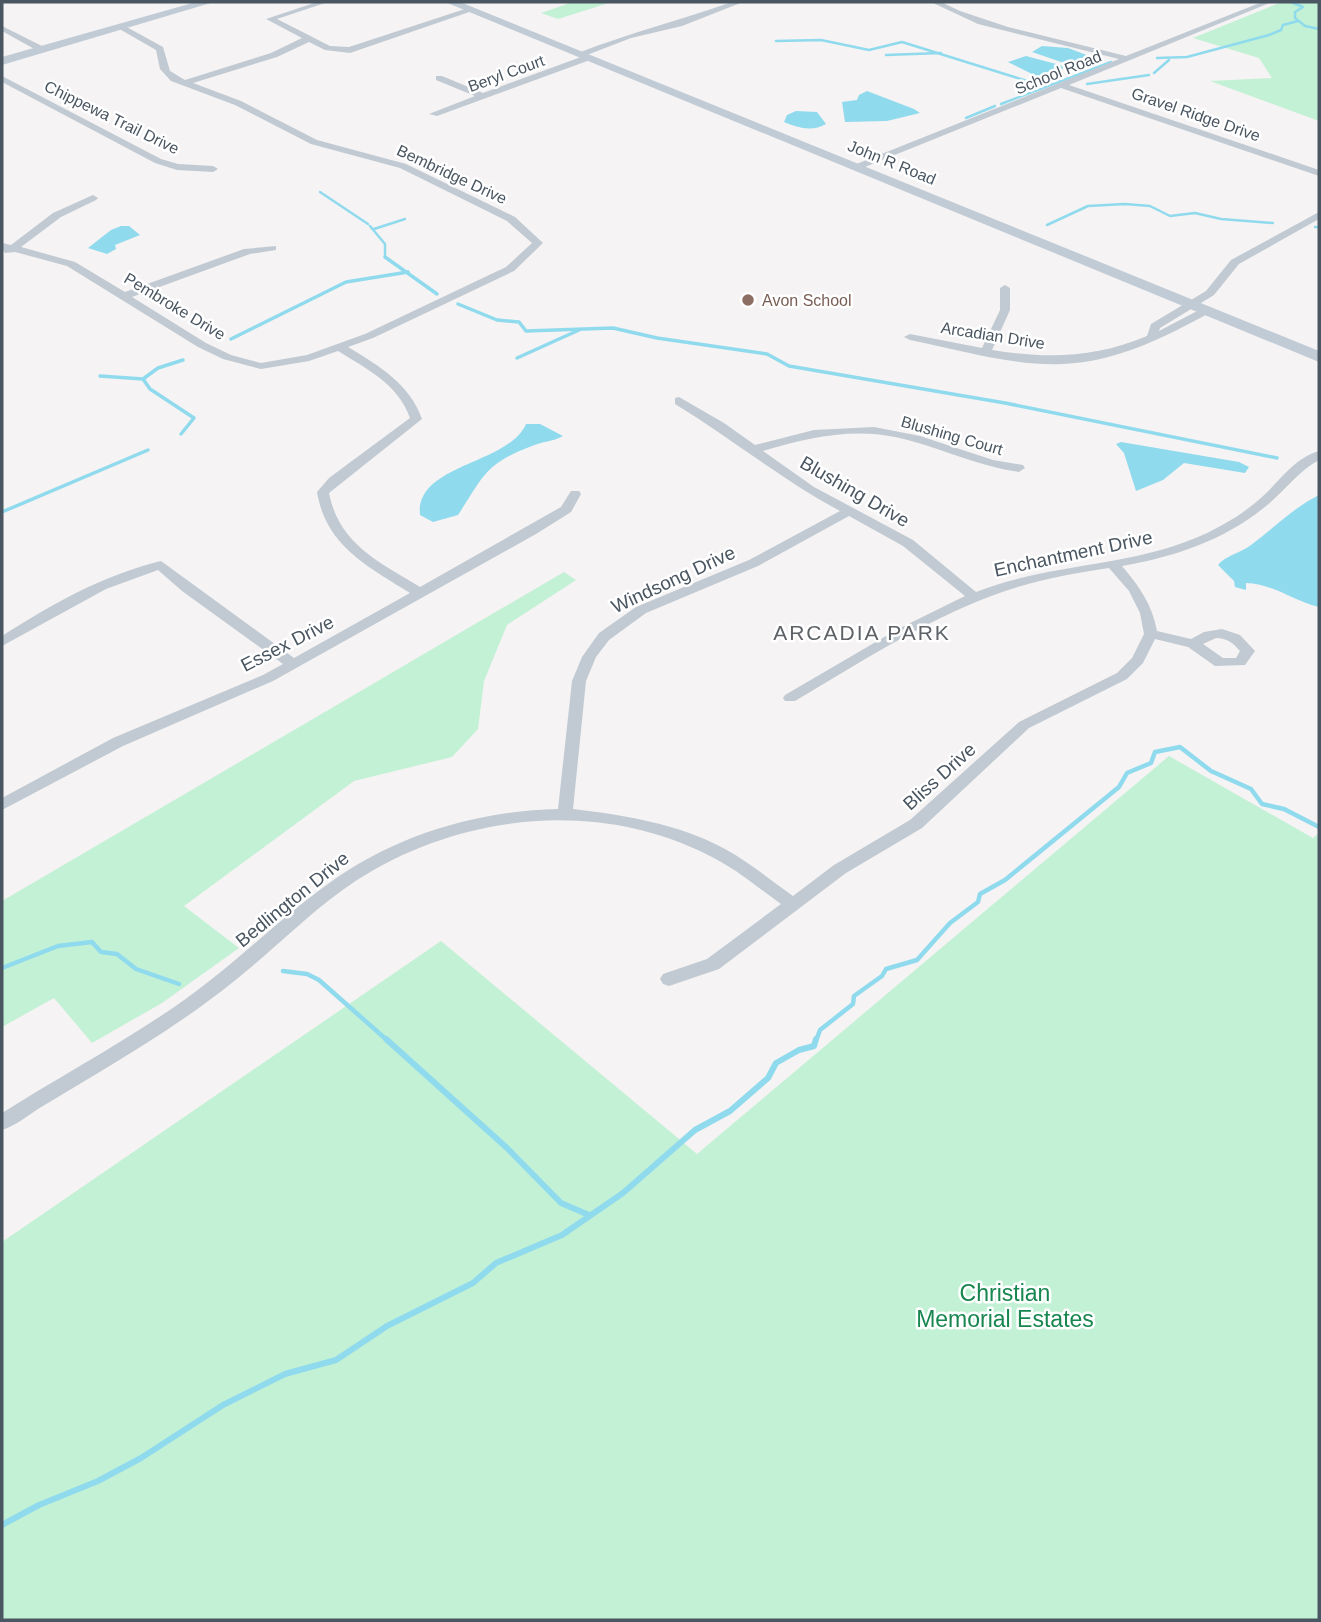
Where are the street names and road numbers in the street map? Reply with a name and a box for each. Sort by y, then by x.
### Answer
street label: School Road [1013,47,1104,98]
street label: Beryl Court [466,52,547,95]
street label: Chippewa Trail Drive [42,77,182,157]
street label: Gravel Ridge Drive [1129,84,1263,145]
street label: John R Road [845,137,938,188]
street label: Bembridge Drive [394,142,509,207]
street label: Pembroke Drive [121,270,228,343]
street label: Arcadian Drive [940,319,1046,352]
street label: Blushing Court [899,413,1005,458]
street label: Blushing Drive [796,452,913,531]
street label: Enchantment Drive [992,526,1154,581]
street label: Windsong Drive [608,542,738,617]
street label: Essex Drive [237,611,337,676]
street label: Bliss Drive [899,739,980,814]
street label: Bedlington Drive [232,847,353,951]

